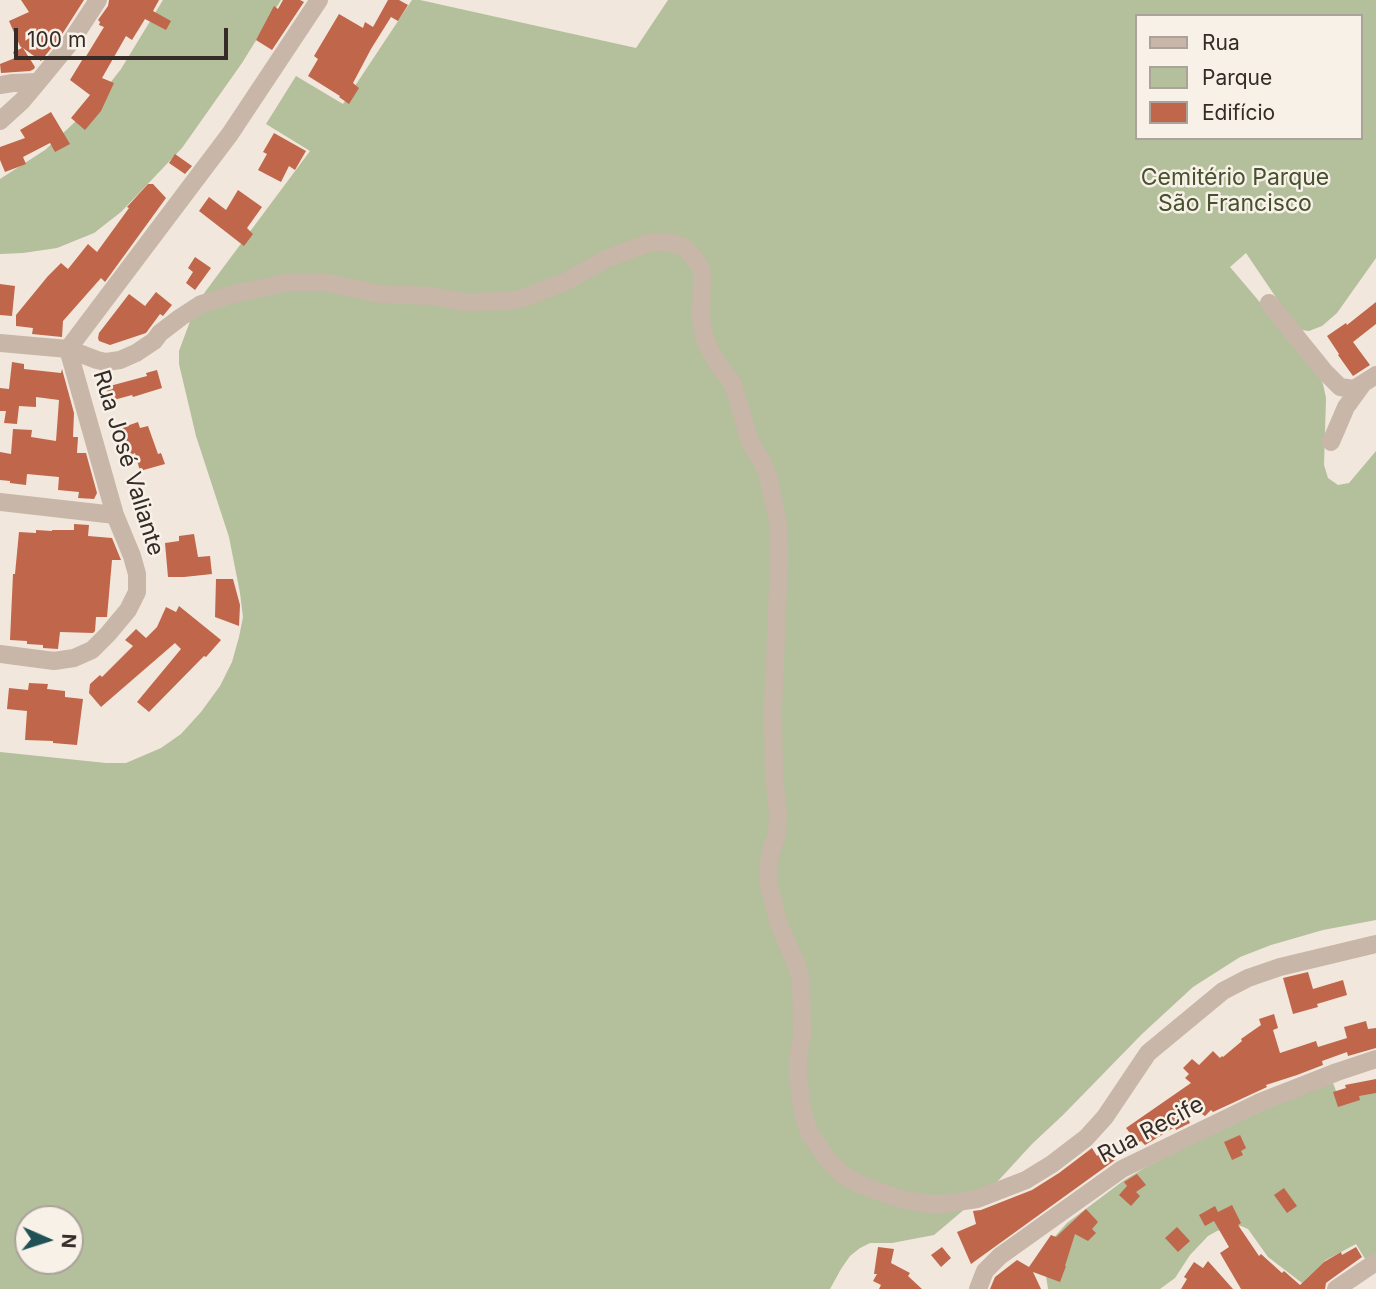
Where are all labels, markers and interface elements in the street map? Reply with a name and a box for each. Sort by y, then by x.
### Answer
scale bar [18,14,231,58]
legend [1134,14,1362,140]
text: 100 m [27,27,86,52]
text: Rua [1202,30,1240,55]
text: Parque [1202,65,1272,90]
text: Edifício [1202,100,1275,125]
park label: Cemitério Parque São Francisco [1141,164,1329,218]
street label: Rua José Valiante [87,367,169,559]
street label: Rua Recife [1093,1091,1209,1169]
north arrow [14,1205,84,1275]
text: N [57,1233,80,1249]

